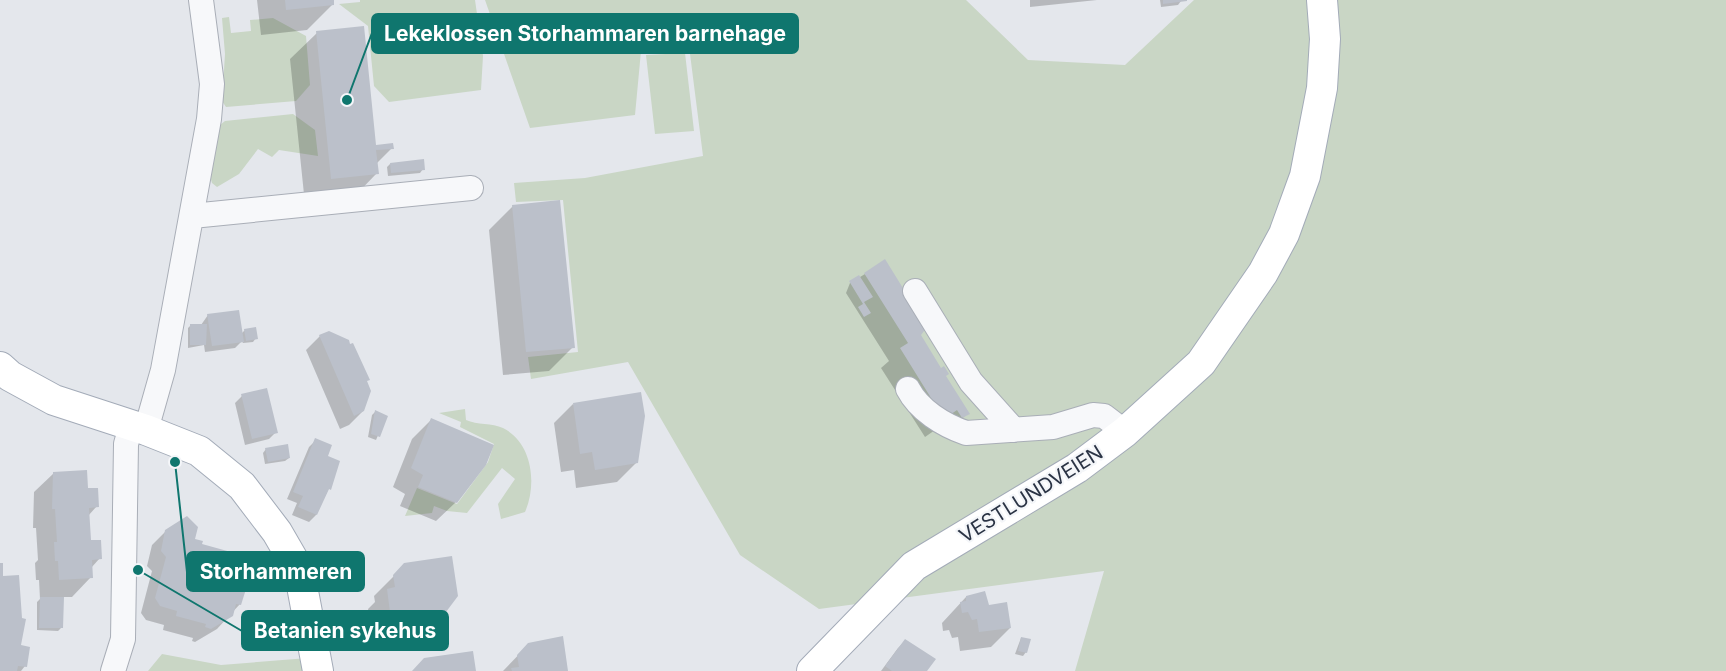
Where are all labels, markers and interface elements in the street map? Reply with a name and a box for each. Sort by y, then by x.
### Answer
callout: Lekeklossen Storhammaren barnehage [372,14,798,53]
text: Lekeklossen Storhammaren barnehage [384,21,786,46]
street label: VESTLUNDVEIEN [955,440,1107,548]
callout: Storhammeren [187,552,364,591]
text: Storhammeren [200,559,352,584]
callout: Betanien sykehus [242,611,448,650]
text: Betanien sykehus [254,618,436,643]

